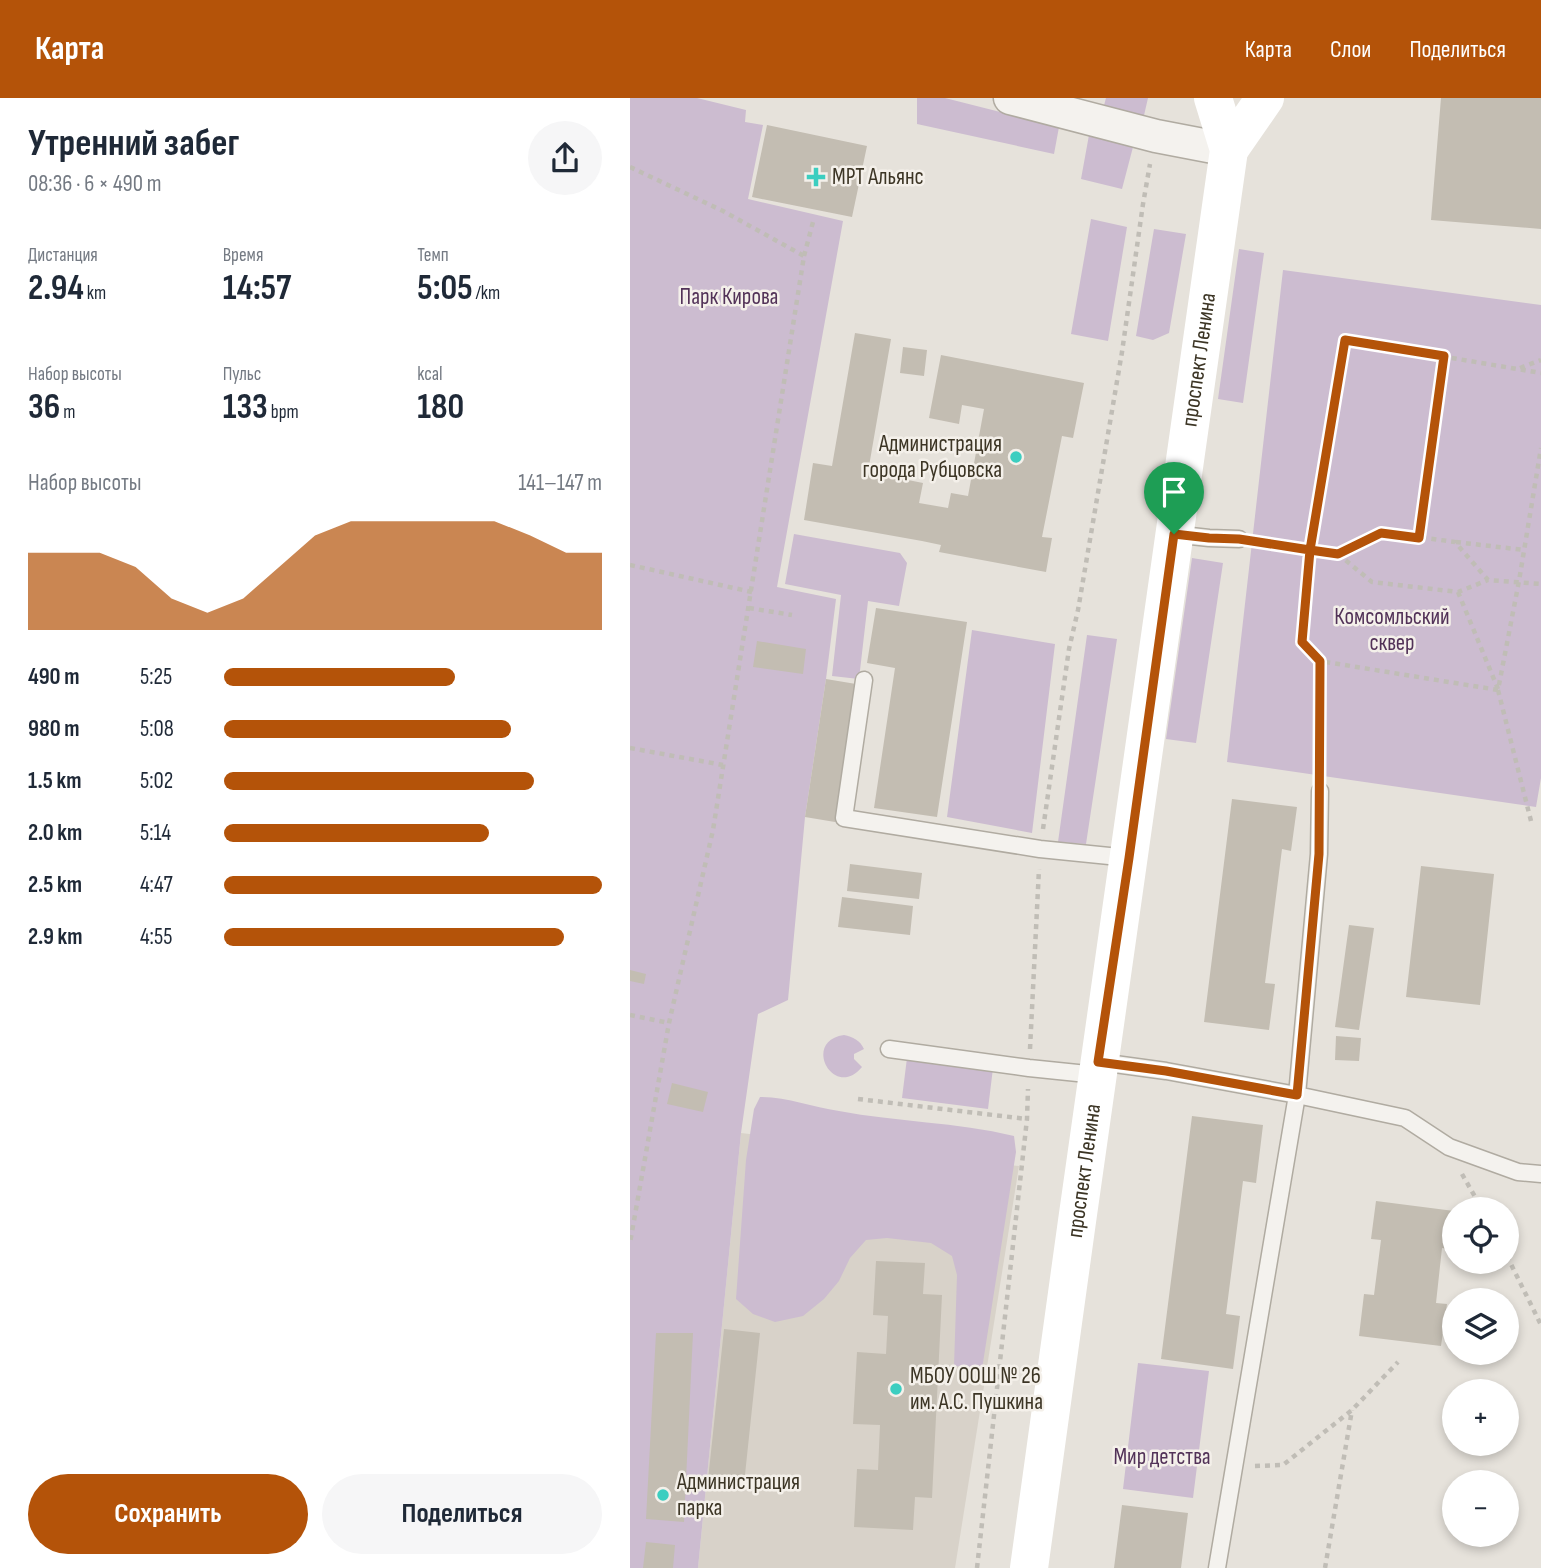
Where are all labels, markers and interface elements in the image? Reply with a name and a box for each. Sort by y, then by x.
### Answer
text: Карта [35,29,104,69]
text: Карта [1245,35,1292,64]
text: Слои [1330,35,1371,64]
text: Поделиться [1409,35,1506,64]
text: Утренний забег [28,121,239,166]
button: share [528,121,602,195]
place label: МРТ Альянс [832,163,924,191]
marker: МРТ Альянс [806,167,826,187]
text: 08:36 · 6 × 490 m [28,170,161,198]
text: Дистанция [28,244,98,267]
text: Время [223,244,263,267]
text: Темп [417,244,449,267]
text: 2.94 [28,267,84,310]
text: 14:57 [223,267,291,310]
text: 5:05 [417,267,473,310]
text: km [84,282,106,305]
text: /km [473,282,500,305]
park label: Парк Кирова [680,283,778,311]
street label: проспект Ленина [1175,291,1222,429]
text: Набор высоты [28,363,122,386]
text: Пульс [223,363,261,386]
text: kcal [417,363,442,386]
text: 36 [28,386,60,429]
text: 133 [223,386,268,429]
text: 180 [417,386,464,429]
text: m [60,401,75,424]
text: bpm [268,401,299,424]
place label: Администрация города Рубцовска [863,430,1002,484]
marker: Администрация города Рубцовска [1008,449,1024,465]
pin [1144,462,1204,534]
text: Набор высоты [28,469,141,497]
text: 141–147 m [518,469,602,497]
icon: arrive [1155,473,1193,511]
park label: Комсомльский сквер [1334,603,1450,657]
text: 490 m [28,663,79,691]
text: 5:25 [140,663,172,691]
text: 980 m [28,715,80,743]
text: 5:08 [140,715,174,743]
text: 1.5 km [28,767,81,795]
text: 5:02 [140,767,173,795]
text: 2.0 km [28,819,82,847]
text: 5:14 [140,819,171,847]
text: 2.5 km [28,871,82,899]
text: 4:47 [140,871,173,899]
text: 2.9 km [28,923,82,951]
text: 4:55 [140,923,172,951]
street label: проспект Ленина [1061,1102,1107,1240]
map controls [1442,1197,1519,1547]
button: locate [1442,1197,1519,1274]
button: layers [1442,1288,1519,1365]
place label: МБОУ ООШ № 26 им. А.С. Пушкина [910,1362,1043,1416]
button: + [1442,1379,1519,1456]
marker: МБОУ ООШ № 26 им. А.С. Пушкина [888,1381,904,1397]
park label: Мир детства [1113,1443,1211,1471]
place label: Администрация парка [676,1468,800,1522]
button: − [1442,1470,1519,1547]
button: Сохранить [28,1474,308,1554]
button: Поделиться [322,1474,602,1554]
marker: Администрация парка [655,1487,671,1503]

